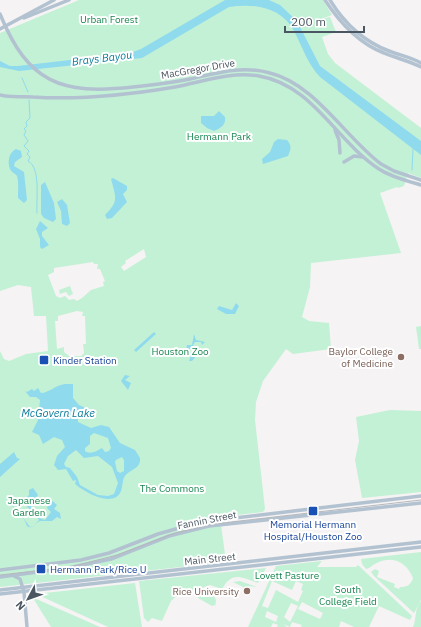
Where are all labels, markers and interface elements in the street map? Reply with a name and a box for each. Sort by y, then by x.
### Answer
scale bar [285,8,364,34]
park label: Urban Forest [80,13,138,26]
text: 200 m [291,14,326,29]
water label: Brays Bayou [71,47,133,69]
street label: MacGregor Drive [160,56,236,82]
park label: Hermann Park [187,130,252,143]
park label: Houston Zoo [151,345,209,358]
place label: Baylor College of Medicine [328,345,394,370]
marker: Baylor College of Medicine [396,352,406,362]
marker: Kinder Station [38,354,50,366]
place label: Kinder Station [53,354,117,367]
water label: McGovern Lake [21,406,95,420]
park label: The Commons [140,482,204,495]
park label: Japanese Garden [7,494,51,519]
marker: Memorial Hermann Hospital/Houston Zoo [307,505,319,517]
street label: Fannin Street [176,508,238,532]
place label: Memorial Hermann Hospital/Houston Zoo [264,518,363,543]
street label: Main Street [184,550,237,568]
marker: Hermann Park/Rice U [35,563,47,575]
place label: Hermann Park/Rice U [50,563,147,576]
park label: Lovett Pasture [255,569,320,582]
north arrow [8,579,48,619]
park label: South College Field [319,583,377,608]
place label: Rice University [172,585,239,598]
marker: Rice University [242,586,252,596]
text: N [13,598,28,613]

